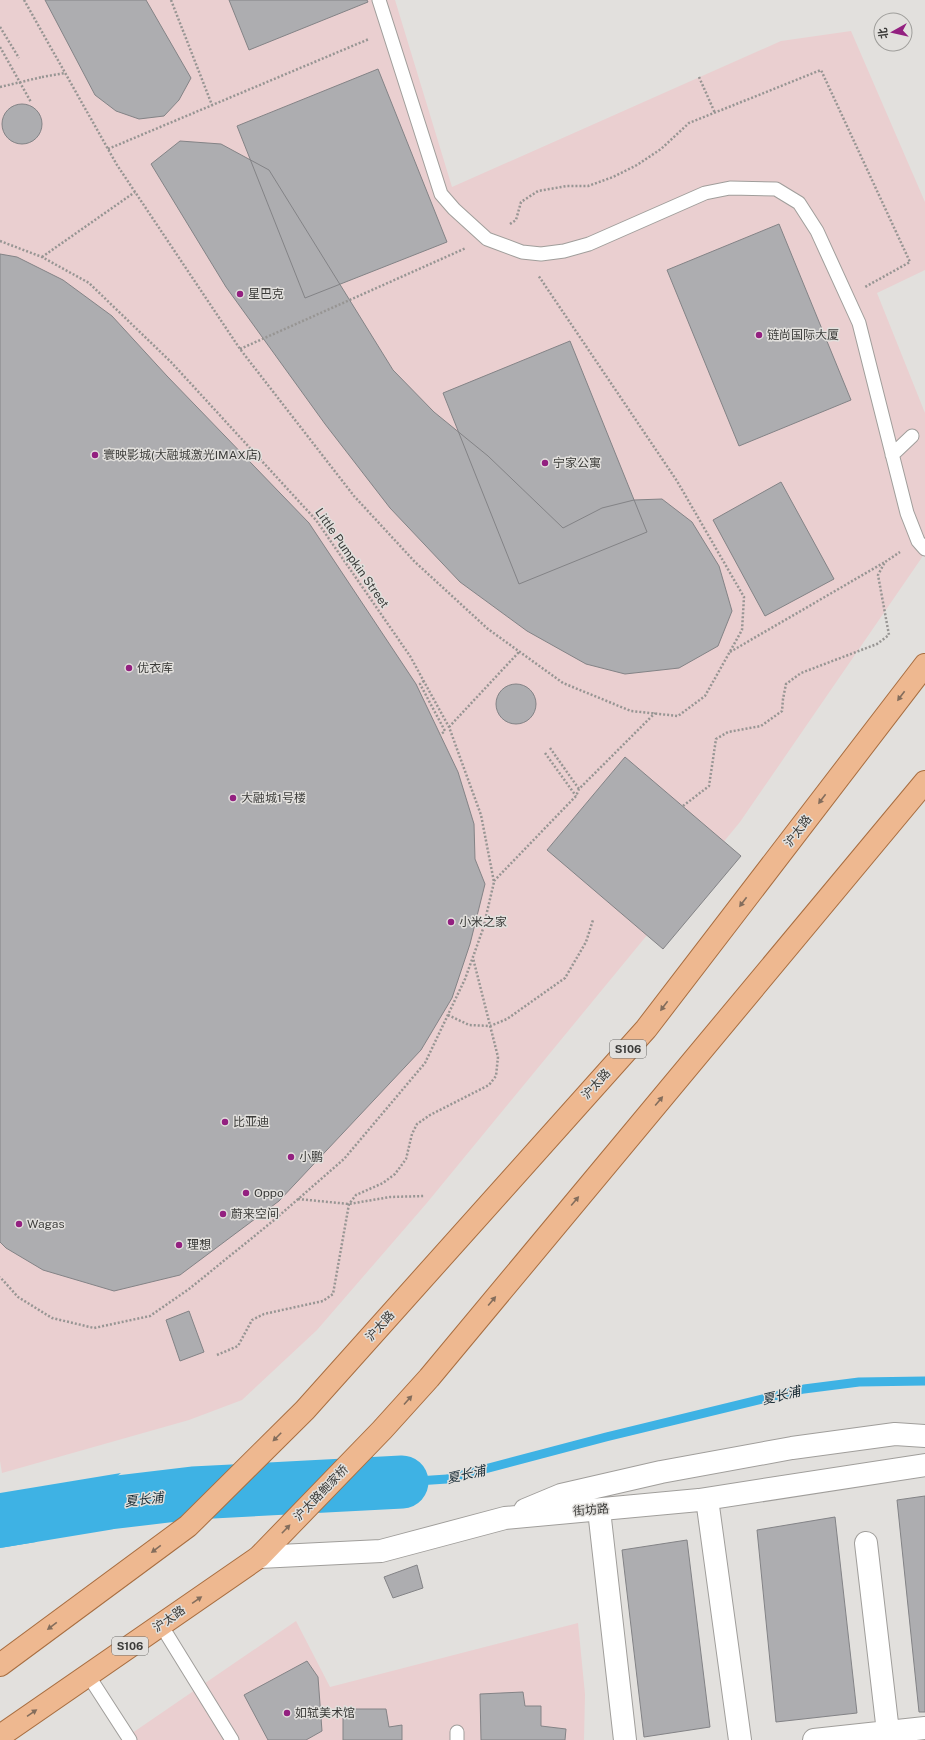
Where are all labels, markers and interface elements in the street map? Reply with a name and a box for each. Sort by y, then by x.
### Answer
north arrow [873,12,913,52]
text: 北 [876,27,890,40]
place label: 星巴克 [248,287,284,301]
marker: 星巴克 [235,289,245,299]
place label: 链尚国际大厦 [767,328,839,342]
marker: 链尚国际大厦 [754,330,764,340]
place label: 寰映影城(大融城激光IMAX店) [103,448,261,462]
marker: 寰映影城(大融城激光IMAX店) [90,450,100,460]
place label: 宁家公寓 [553,456,601,470]
marker: 宁家公寓 [540,458,550,468]
street label: Little Pumpkin Street [312,505,392,611]
place label: 优衣库 [137,661,173,675]
marker: 优衣库 [124,663,134,673]
one-way arrow [897,691,906,702]
place label: 大融城1号楼 [241,791,306,805]
marker: 大融城1号楼 [228,793,238,803]
one-way arrow [818,794,826,805]
street label: 沪太路 [782,812,814,850]
one-way arrow [739,897,747,908]
place label: 小米之家 [459,915,507,929]
marker: 小米之家 [446,917,456,927]
one-way arrow [660,1000,668,1011]
road number: S106 [610,1040,646,1058]
street label: 沪太路 [579,1066,613,1102]
one-way arrow [654,1096,663,1107]
place label: 比亚迪 [233,1115,269,1129]
marker: 比亚迪 [220,1117,230,1127]
place label: 小鹏 [299,1150,323,1164]
marker: 小鹏 [286,1152,296,1162]
place label: Oppo [254,1186,284,1200]
marker: Oppo [241,1188,251,1198]
one-way arrow [571,1196,580,1207]
place label: 蔚来空间 [231,1207,279,1221]
marker: 蔚来空间 [218,1209,228,1219]
place label: Wagas [27,1217,65,1231]
marker: Wagas [14,1219,24,1229]
place label: 理想 [187,1238,211,1252]
marker: 理想 [174,1240,184,1250]
one-way arrow [488,1296,497,1307]
street label: 沪太路 [363,1308,397,1344]
water label: 夏长浦 [760,1383,804,1407]
one-way arrow [404,1395,413,1406]
one-way arrow [272,1432,282,1442]
street label: 沪太路鲍家桥 [291,1462,351,1524]
water label: 夏长浦 [445,1462,489,1486]
water label: 夏长浦 [124,1489,166,1509]
street label: 街坊路 [572,1501,610,1519]
one-way arrow [282,1524,291,1534]
one-way arrow [151,1545,162,1553]
one-way arrow [192,1596,202,1604]
street label: 沪太路 [150,1603,188,1635]
one-way arrow [46,1622,57,1630]
road number: S106 [112,1637,148,1655]
place label: 如轼美术馆 [295,1706,355,1720]
marker: 如轼美术馆 [282,1708,292,1718]
one-way arrow [26,1710,38,1717]

